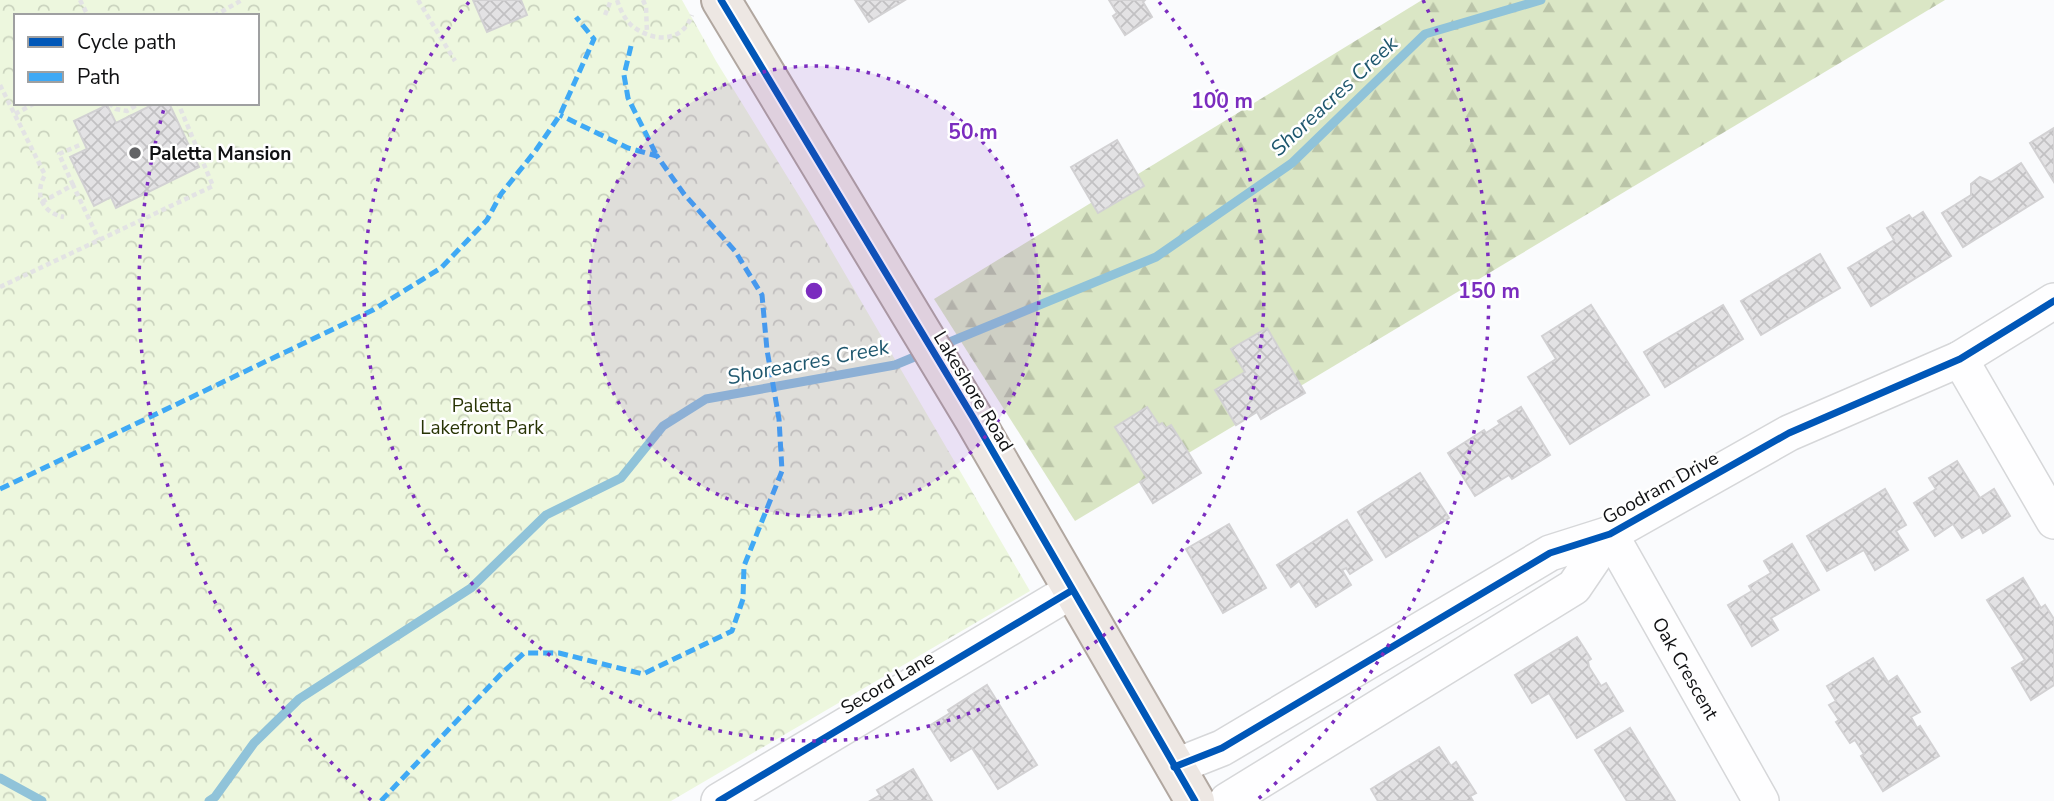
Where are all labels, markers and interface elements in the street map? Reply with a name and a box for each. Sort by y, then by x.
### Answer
legend [14,14,259,105]
text: Cycle path [77,28,176,56]
water label: Shoreacres Creek [1264,29,1404,162]
text: Path [77,63,120,91]
text: 100 m [1191,87,1253,115]
text: 50 m [948,118,998,146]
place label: Paletta Mansion [149,141,291,167]
marker: Paletta Mansion [127,145,143,161]
text: 150 m [1458,277,1520,305]
centre of rings [802,279,826,303]
street label: Lakeshore Road [927,326,1019,457]
water label: Shoreacres Creek [725,332,892,391]
park label: Paletta Lakefront Park [420,393,544,441]
street label: Goodram Drive [1598,445,1723,531]
street label: Oak Crescent [1646,613,1724,725]
street label: Secord Lane [836,645,939,721]

